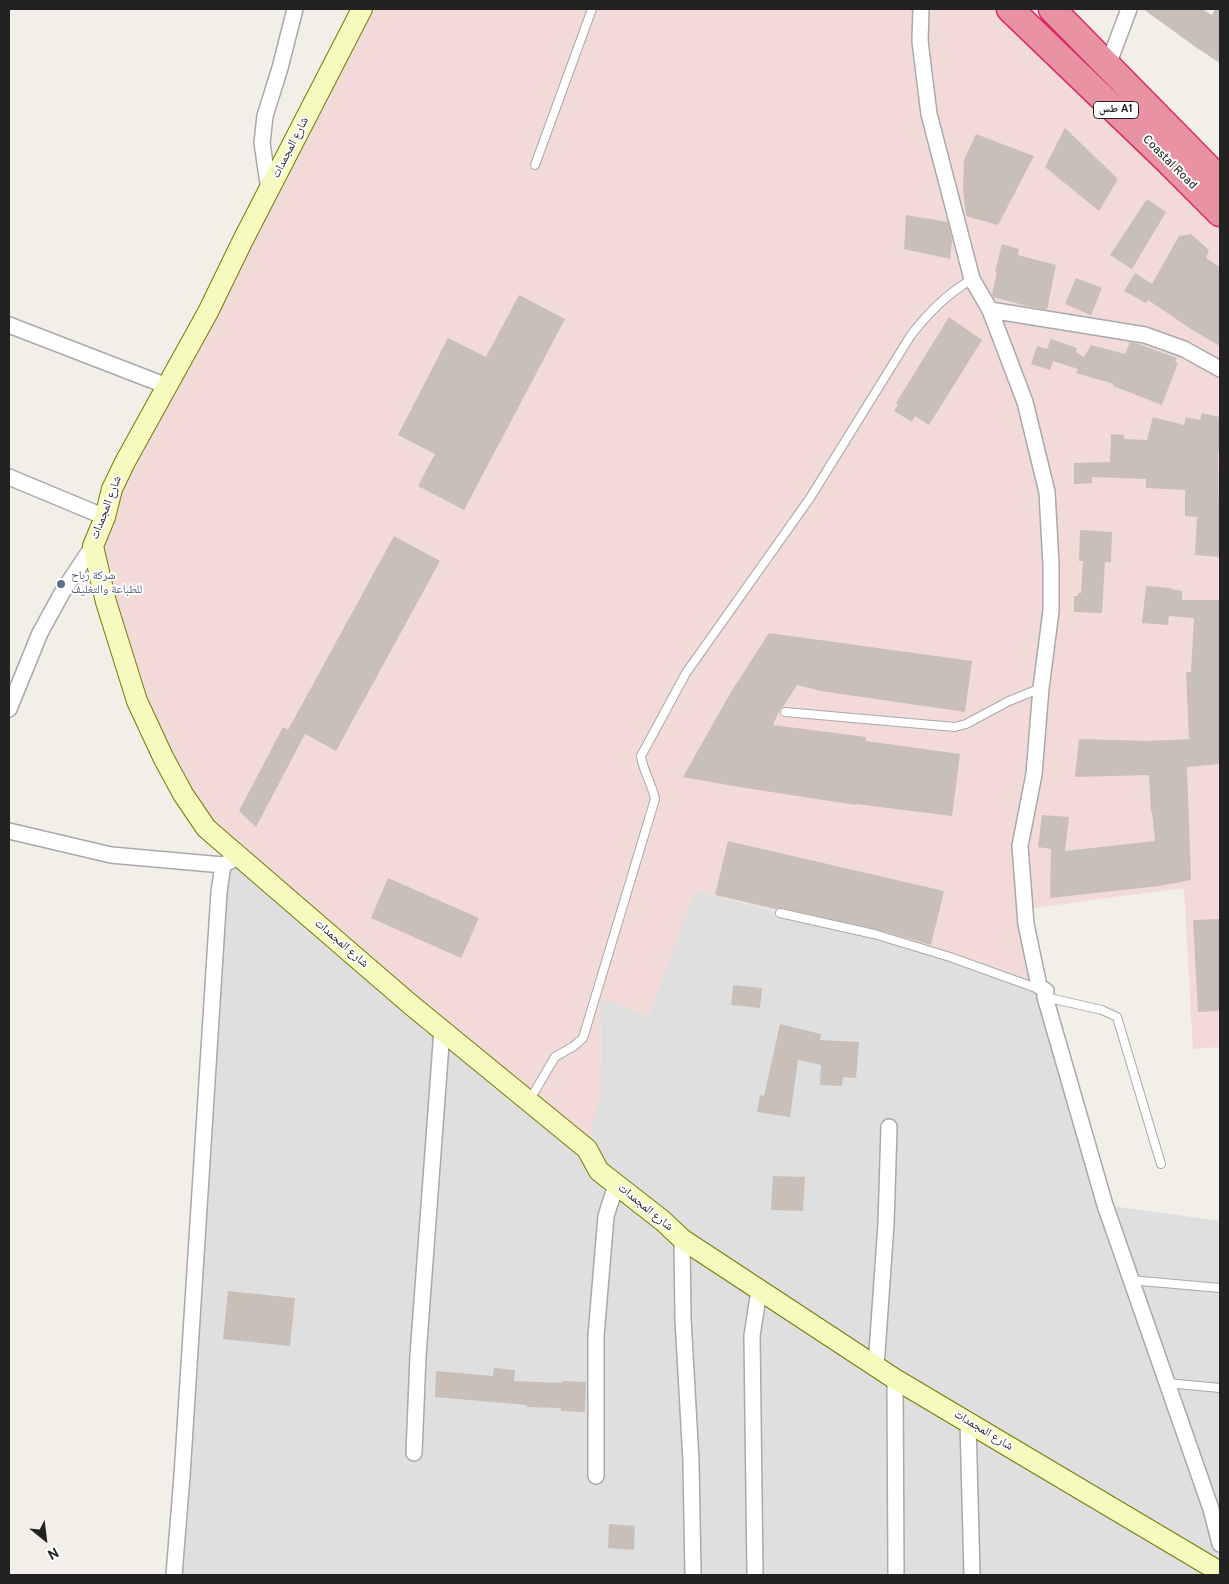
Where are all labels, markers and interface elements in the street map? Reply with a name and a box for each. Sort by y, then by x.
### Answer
road number: طس A1 [1094,102,1138,118]
street label: شارع المجمدات [269,115,313,181]
street label: Coastal Road [1139,133,1199,193]
street label: شارع المجمدات [88,474,126,542]
place label: شركة رباح للطباعة والتغليف [71,570,142,598]
marker: شركة رباح للطباعة والتغليف [55,578,67,590]
street label: شارع المجمدات [311,917,371,971]
street label: شارع المجمدات [615,1181,675,1235]
street label: شارع المجمدات [951,1408,1015,1454]
north arrow [20,1514,70,1564]
text: N [44,1543,61,1562]

